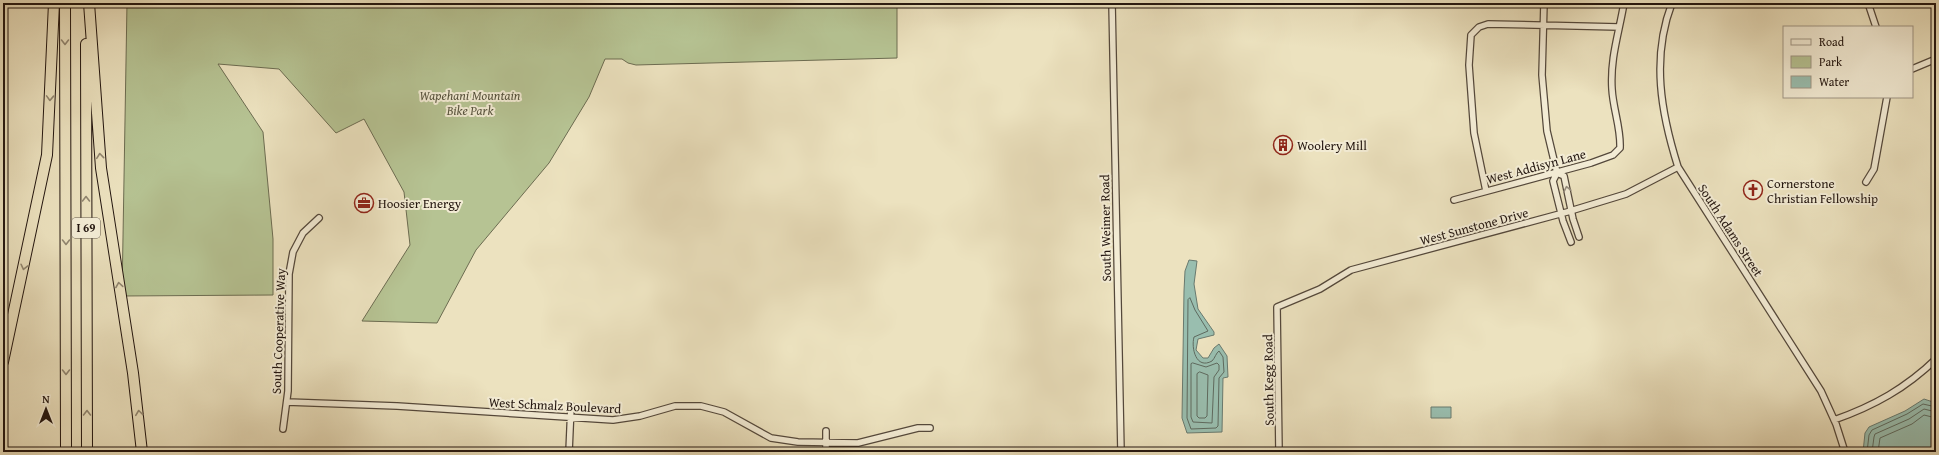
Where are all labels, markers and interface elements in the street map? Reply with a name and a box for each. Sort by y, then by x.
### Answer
legend [1783,26,1913,98]
text: Road [1819,33,1845,50]
one-way arrow [61,39,69,45]
text: Park [1819,53,1843,70]
text: Water [1819,73,1849,90]
park label: Wapehani Mountain Bike Park [420,86,521,120]
one-way arrow [46,95,55,101]
building icon: Woolery Mill [1272,134,1294,156]
place label: Woolery Mill [1297,136,1367,155]
street label: West Addisyn Lane [1484,144,1588,189]
one-way arrow [95,153,104,159]
street label: South Weimer Road [1095,174,1116,282]
place label: Cornerstone Christian Fellowship [1767,174,1878,208]
church icon: Cornerstone Christian Fellowship [1742,179,1764,201]
street label: South Adams Street [1693,180,1768,281]
one-way arrow [1564,186,1572,192]
office icon: Hoosier Energy [353,192,375,214]
place label: Hoosier Energy [378,194,462,213]
one-way arrow [82,196,90,202]
street label: West Sunstone Drive [1418,203,1531,250]
road number: I 69 [72,218,100,238]
one-way arrow [62,239,70,245]
one-way arrow [21,264,29,271]
street label: South Cooperative Way [267,267,290,394]
one-way arrow [115,282,124,288]
street label: South Kegg Road [1258,334,1279,426]
one-way arrow [62,369,70,375]
north arrow [26,389,66,429]
text: N [42,391,50,407]
street label: West Schmalz Boulevard [488,393,622,418]
one-way arrow [83,410,91,416]
one-way arrow [135,410,144,416]

